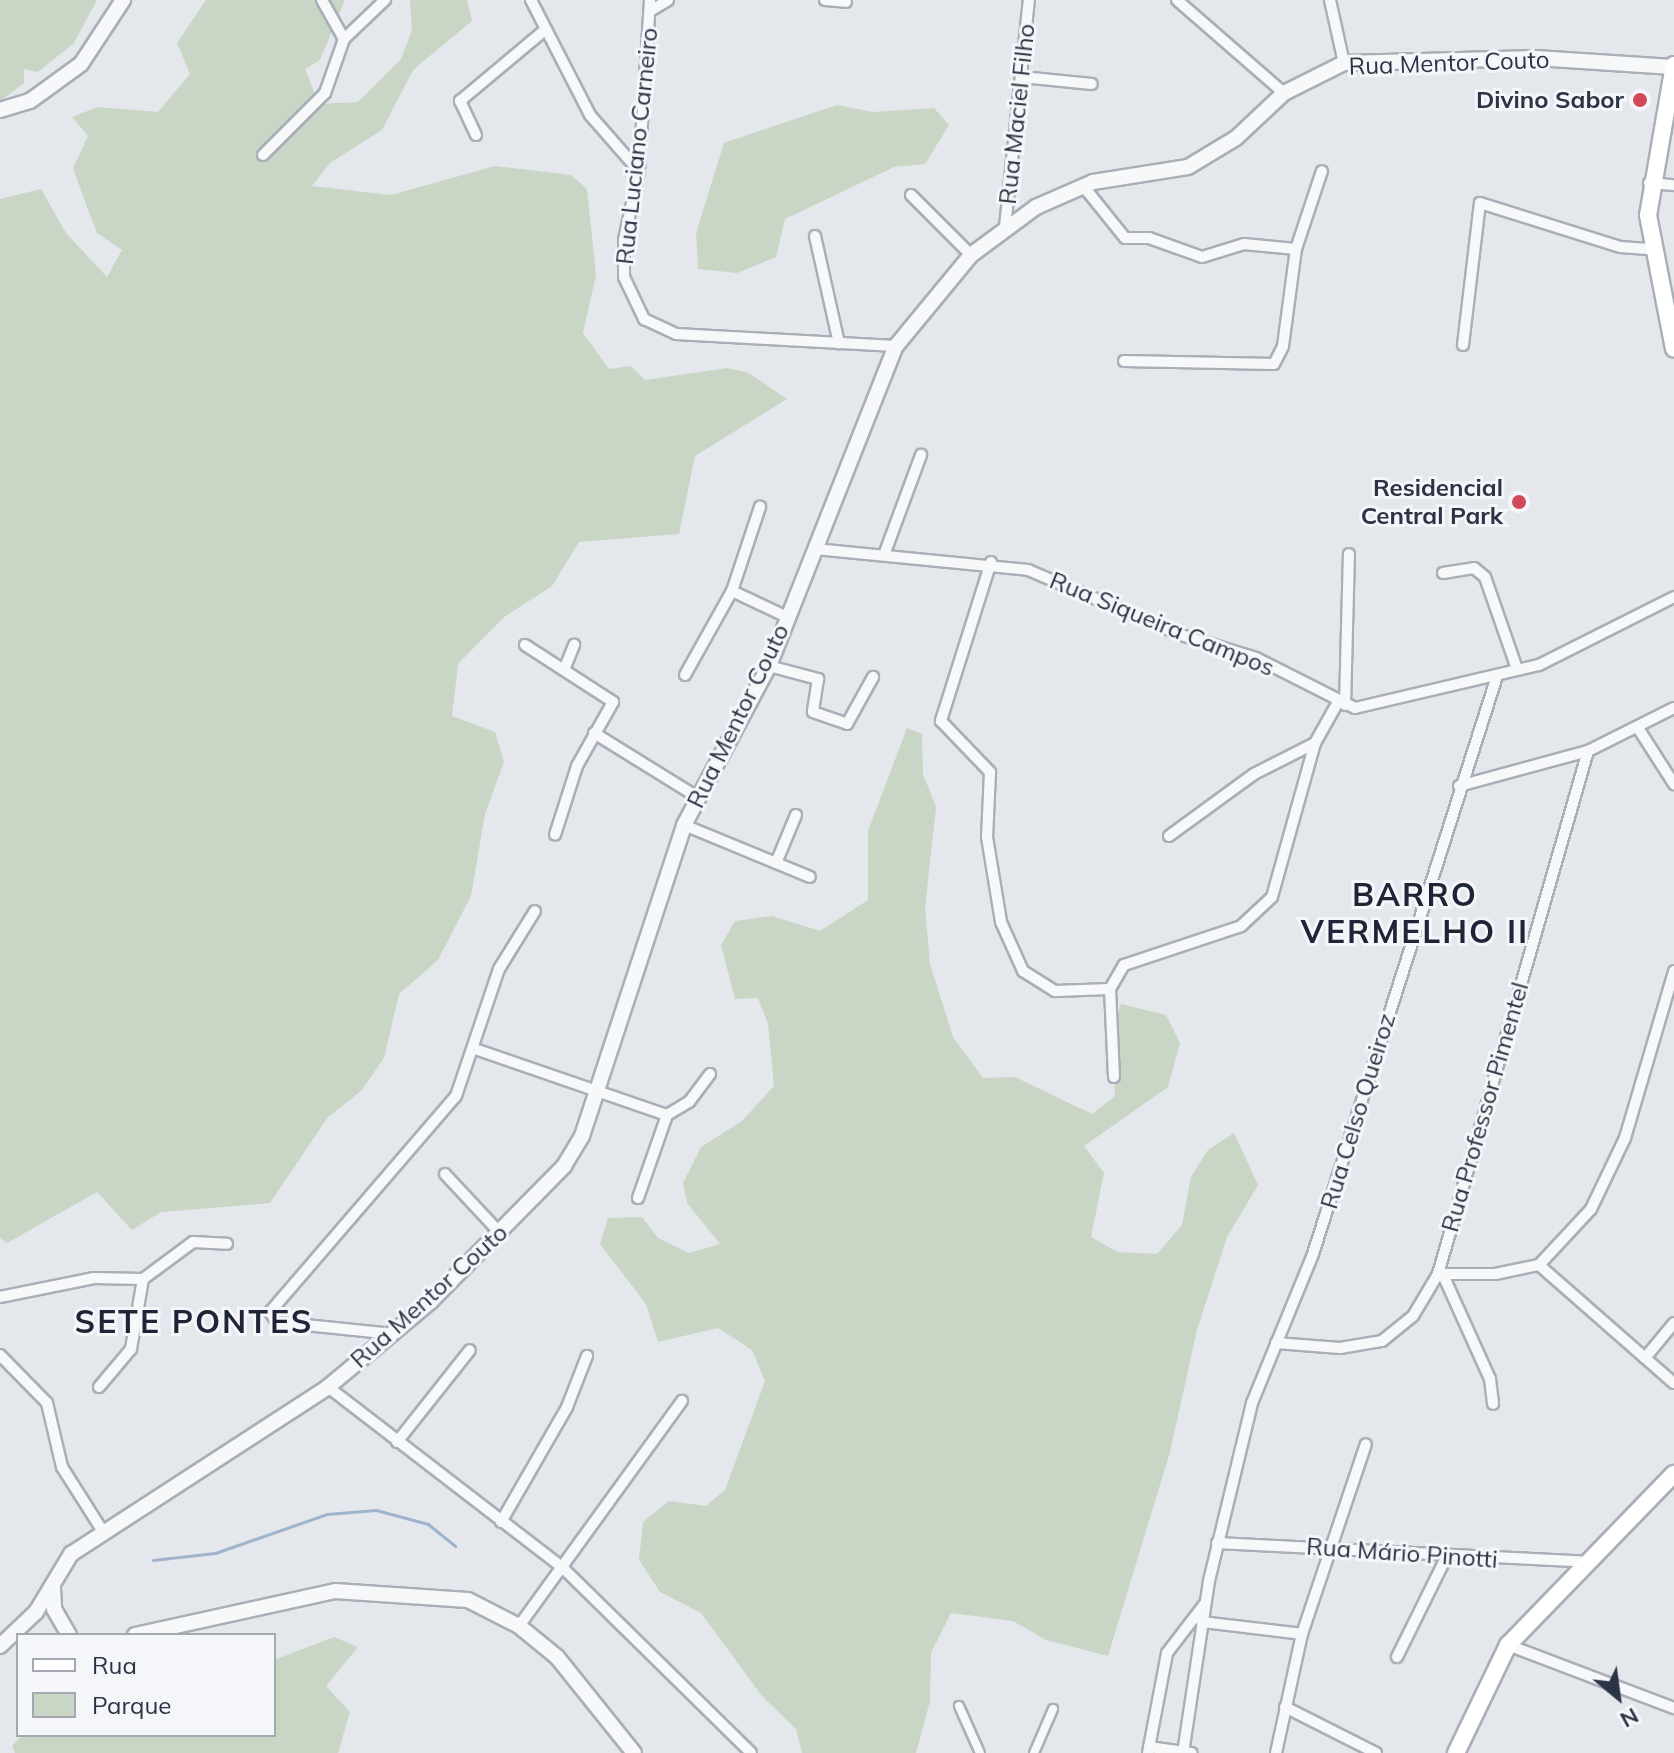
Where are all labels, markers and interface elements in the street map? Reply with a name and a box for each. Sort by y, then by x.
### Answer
street label: Rua Maciel Filho [993,22,1041,206]
street label: Rua Luciano Carneiro [610,26,664,266]
street label: Rua Mentor Couto [1348,45,1550,81]
place label: Divino Sabor [1476,86,1624,114]
marker: Divino Sabor [1631,91,1649,109]
place label: Residencial Central Park [1361,474,1503,530]
marker: Residencial Central Park [1510,493,1528,511]
street label: Rua Siqueira Campos [1046,566,1278,682]
street label: Rua Mentor Couto [681,619,795,813]
district label: BARRO VERMELHO II [1301,876,1529,951]
street label: Rua Professor Pimentel [1436,979,1534,1235]
street label: Rua Celso Queiroz [1315,1010,1401,1212]
street label: Rua Mentor Couto [345,1218,513,1374]
district label: SETE PONTES [75,1302,313,1340]
street label: Rua Mário Pinotti [1305,1532,1499,1574]
legend [16,1633,276,1737]
text: Rua [92,1650,137,1680]
north arrow [1578,1657,1658,1737]
text: Parque [92,1690,171,1720]
text: N [1616,1702,1644,1734]

